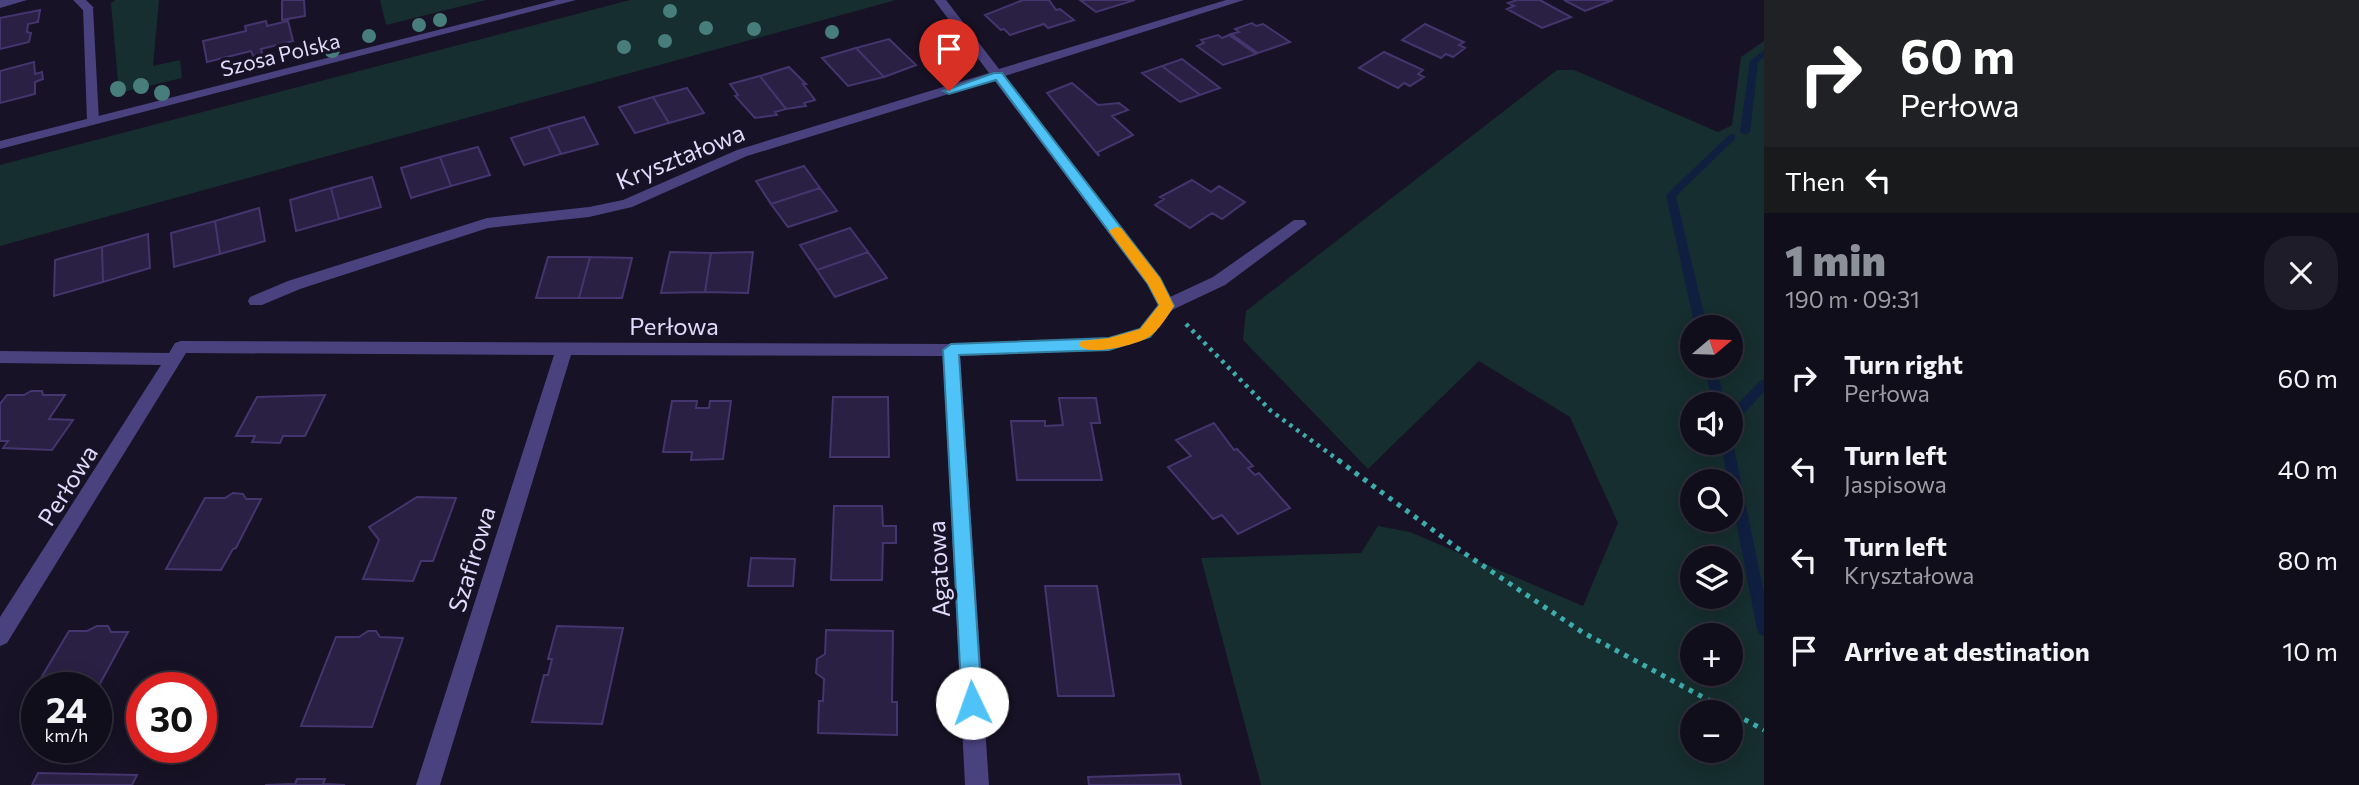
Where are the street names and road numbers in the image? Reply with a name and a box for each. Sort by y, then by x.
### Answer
street label: Szosa Polska [218,27,342,81]
street label: Kryształowa [612,117,748,195]
street label: Perłowa [629,311,719,340]
street label: Perłowa [31,439,103,531]
street label: Szafirowa [441,503,501,615]
street label: Agatowa [921,520,955,618]

